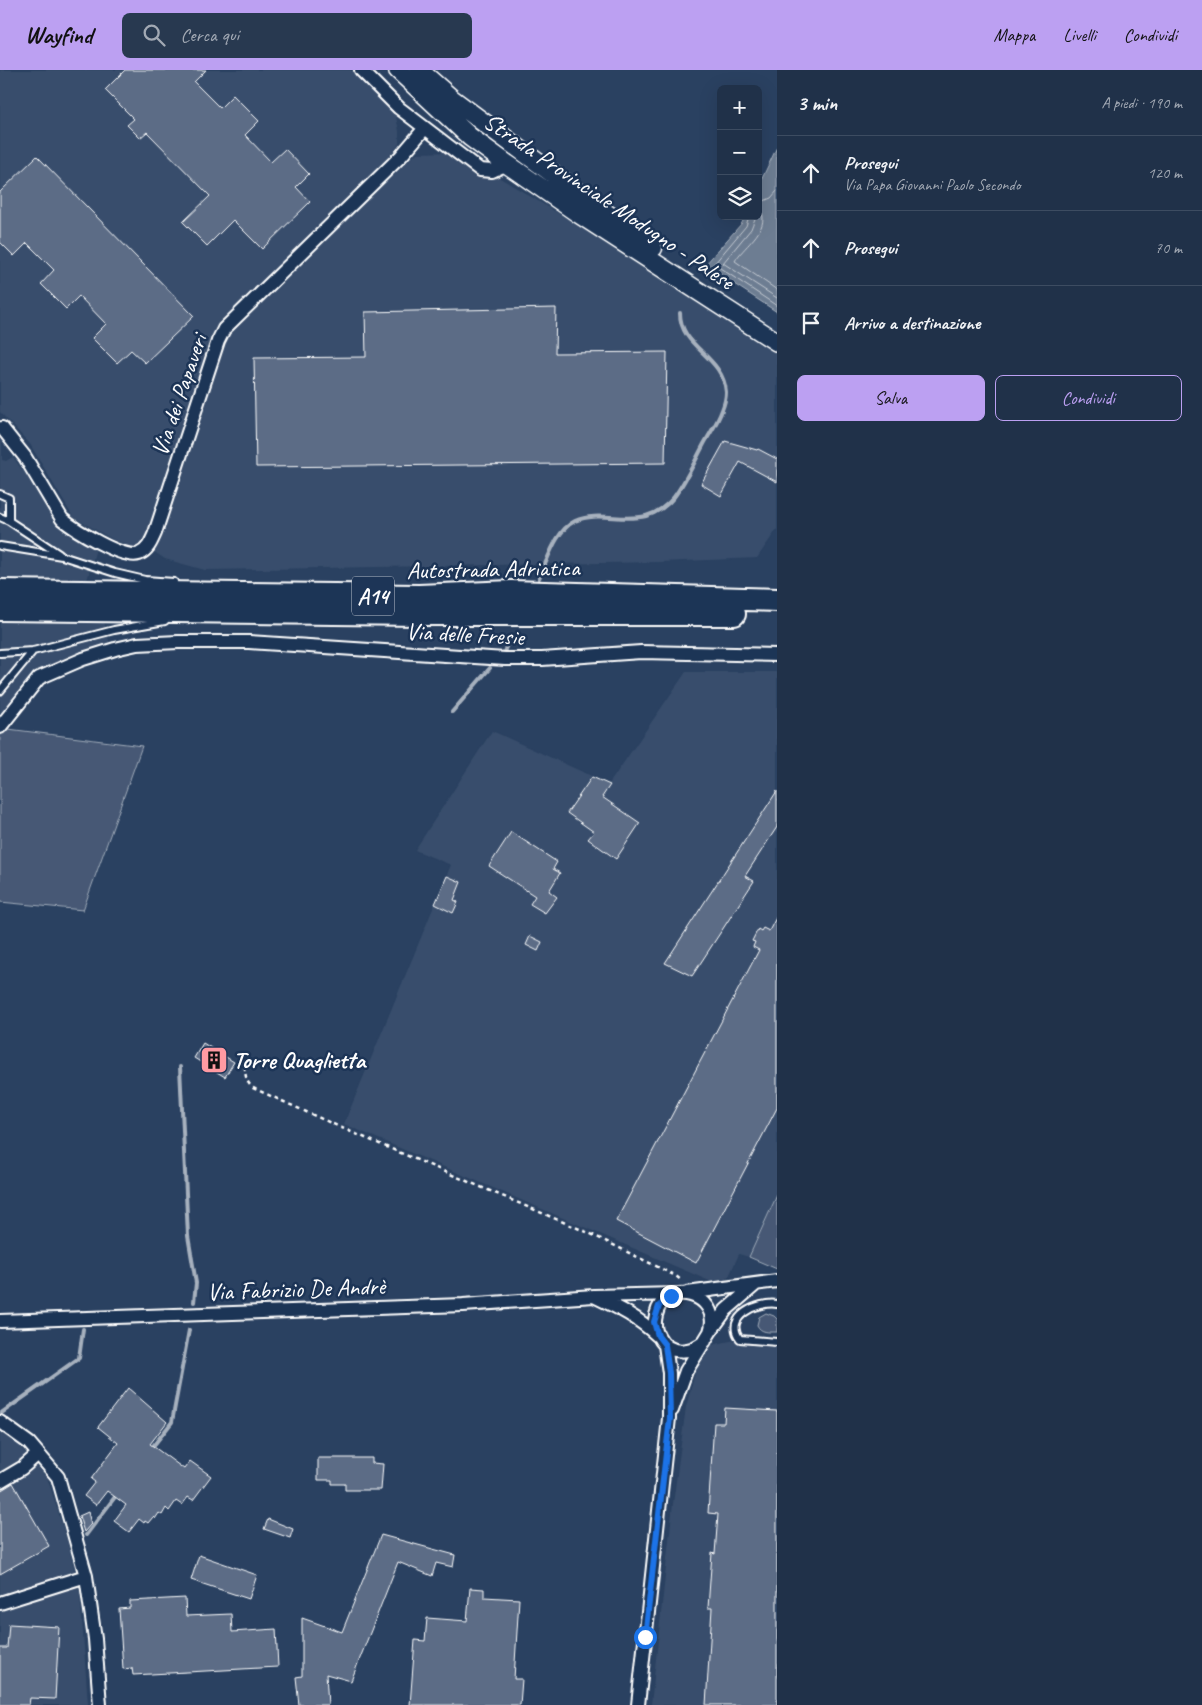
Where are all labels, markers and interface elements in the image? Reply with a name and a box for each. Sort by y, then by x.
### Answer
search box [122,13,472,58]
text: Wayfind [25,20,92,50]
icon: search [140,21,168,49]
text: Cerca qui [180,23,239,47]
text: Mappa [994,24,1035,46]
text: Livelli [1063,24,1096,46]
text: Condividi [1124,24,1177,46]
map controls [717,85,762,220]
button: + [717,85,762,130]
text: 3 min [797,90,837,116]
text: A piedi · 190 m [1101,93,1182,113]
street label: Strada Provinciale Modugno - Palese [478,106,742,297]
button: − [717,130,762,175]
text: Prosegui [844,151,897,175]
icon: ahead [797,159,825,187]
text: 120 m [1148,163,1182,183]
button: layers [717,175,762,220]
text: Via Papa Giovanni Paolo Secondo [844,175,1020,195]
icon: ahead [797,234,825,262]
text: Prosegui [844,236,897,260]
text: 70 m [1155,238,1182,258]
icon: arrive [797,309,825,337]
text: Arrivo a destinazione [844,311,980,335]
street label: Via dei Papaveri [144,328,215,460]
button: Salva [797,375,985,421]
button: Condividi [995,375,1182,421]
street label: Autostrada Adriatica [406,552,581,586]
road number: A14 [352,576,394,616]
street label: Via delle Fresie [405,616,527,652]
building icon: Torre Quaglietta [199,1045,229,1075]
place label: Torre Quaglietta [233,1045,368,1075]
street label: Via Fabrizio De Andrè [206,1271,388,1307]
route end [660,1285,683,1308]
route start [634,1626,657,1649]

